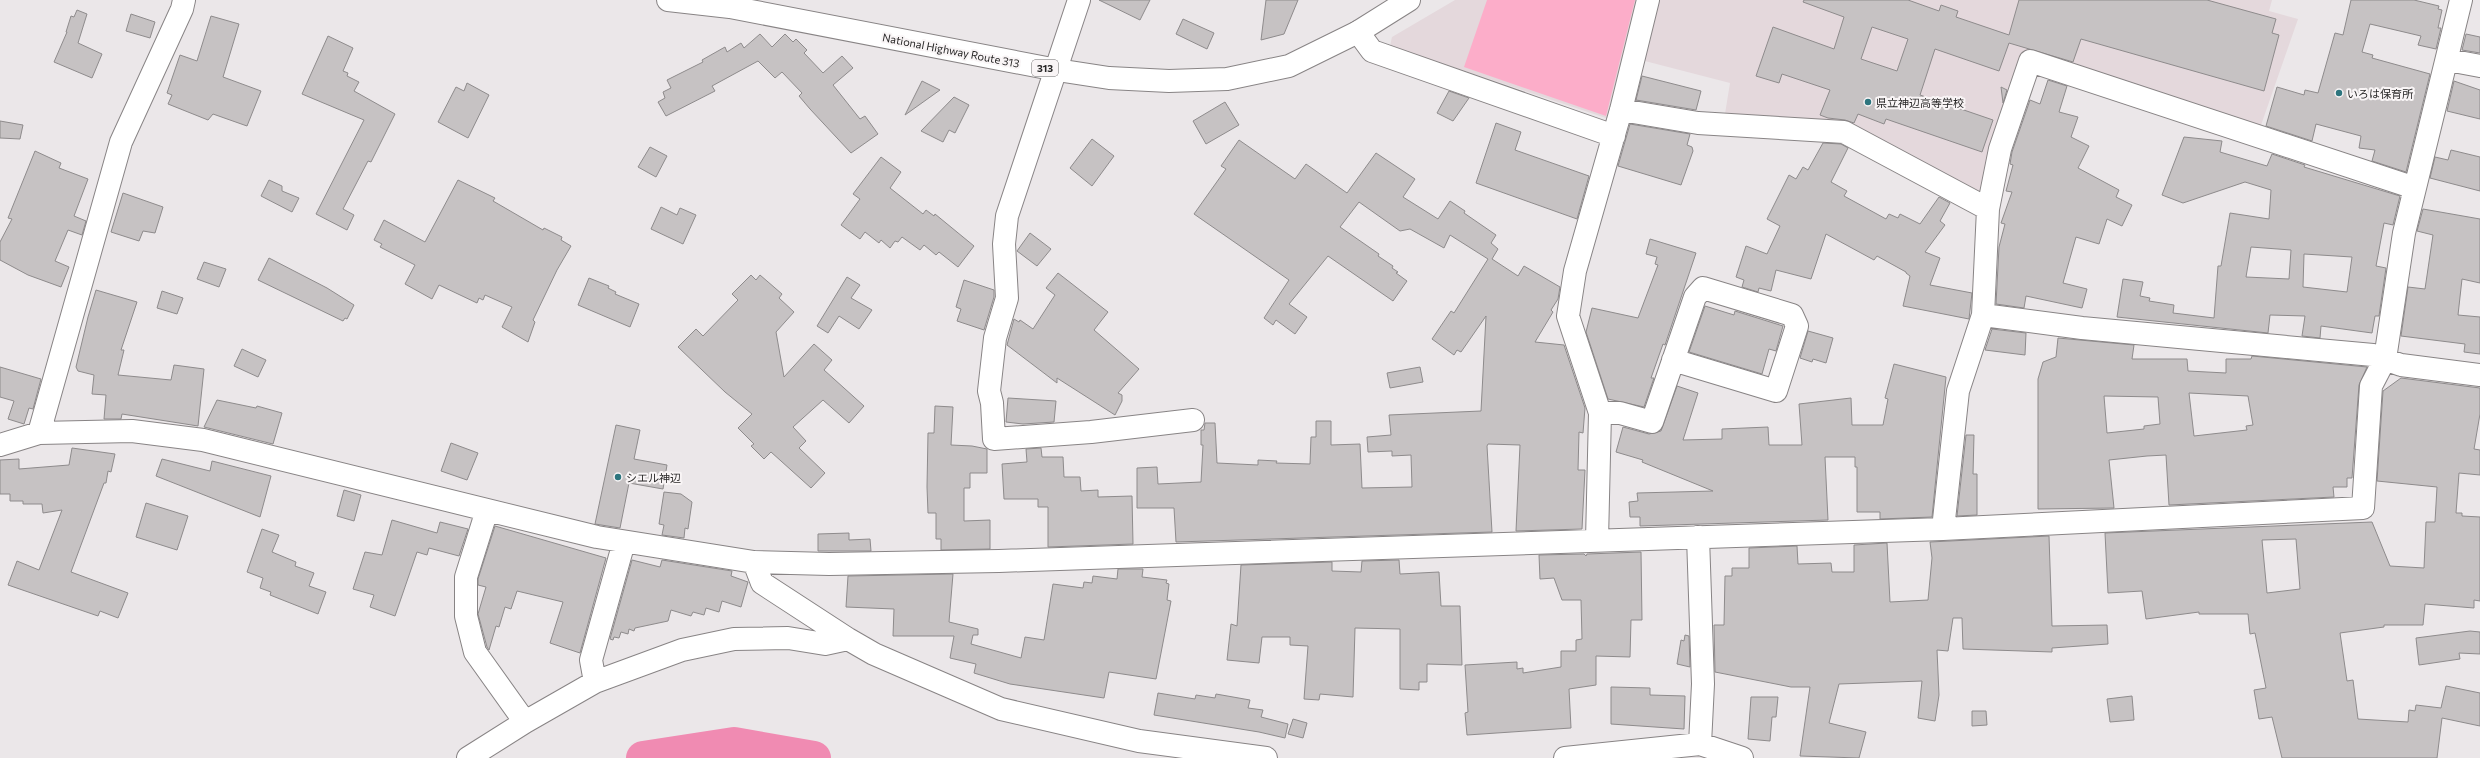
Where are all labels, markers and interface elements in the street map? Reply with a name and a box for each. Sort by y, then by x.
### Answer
street label: National Highway Route 313 [881,30,1021,70]
road number: 313 [1032,60,1058,76]
place label: いろは保育所 [2347,87,2414,100]
marker: いろは保育所 [2334,88,2344,98]
place label: 県立神辺高等学校 [1876,96,1964,109]
marker: 県立神辺高等学校 [1863,97,1873,107]
place label: シエル神辺 [626,471,681,484]
marker: シエル神辺 [613,472,623,482]

